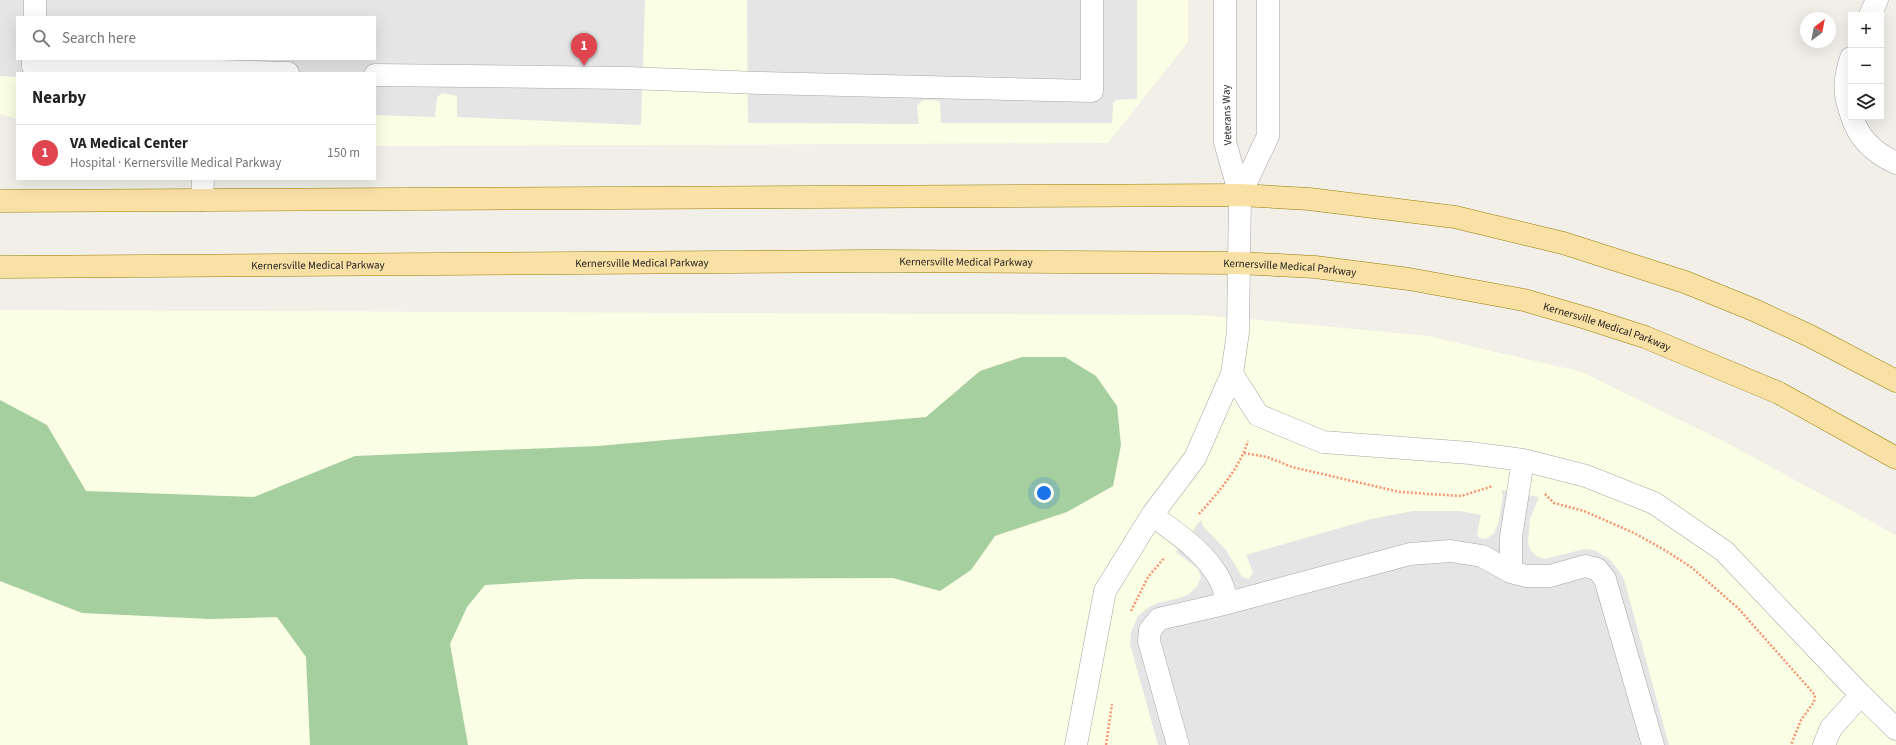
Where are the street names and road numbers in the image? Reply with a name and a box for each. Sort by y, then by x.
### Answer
street label: Veterans Way [1218,84,1236,146]
street label: Kernersville Medical Parkway [899,254,1033,269]
street label: Kernersville Medical Parkway [575,255,709,271]
street label: Kernersville Medical Parkway [1223,255,1357,280]
street label: Kernersville Medical Parkway [251,257,385,273]
street label: Kernersville Medical Parkway [1542,299,1673,354]

